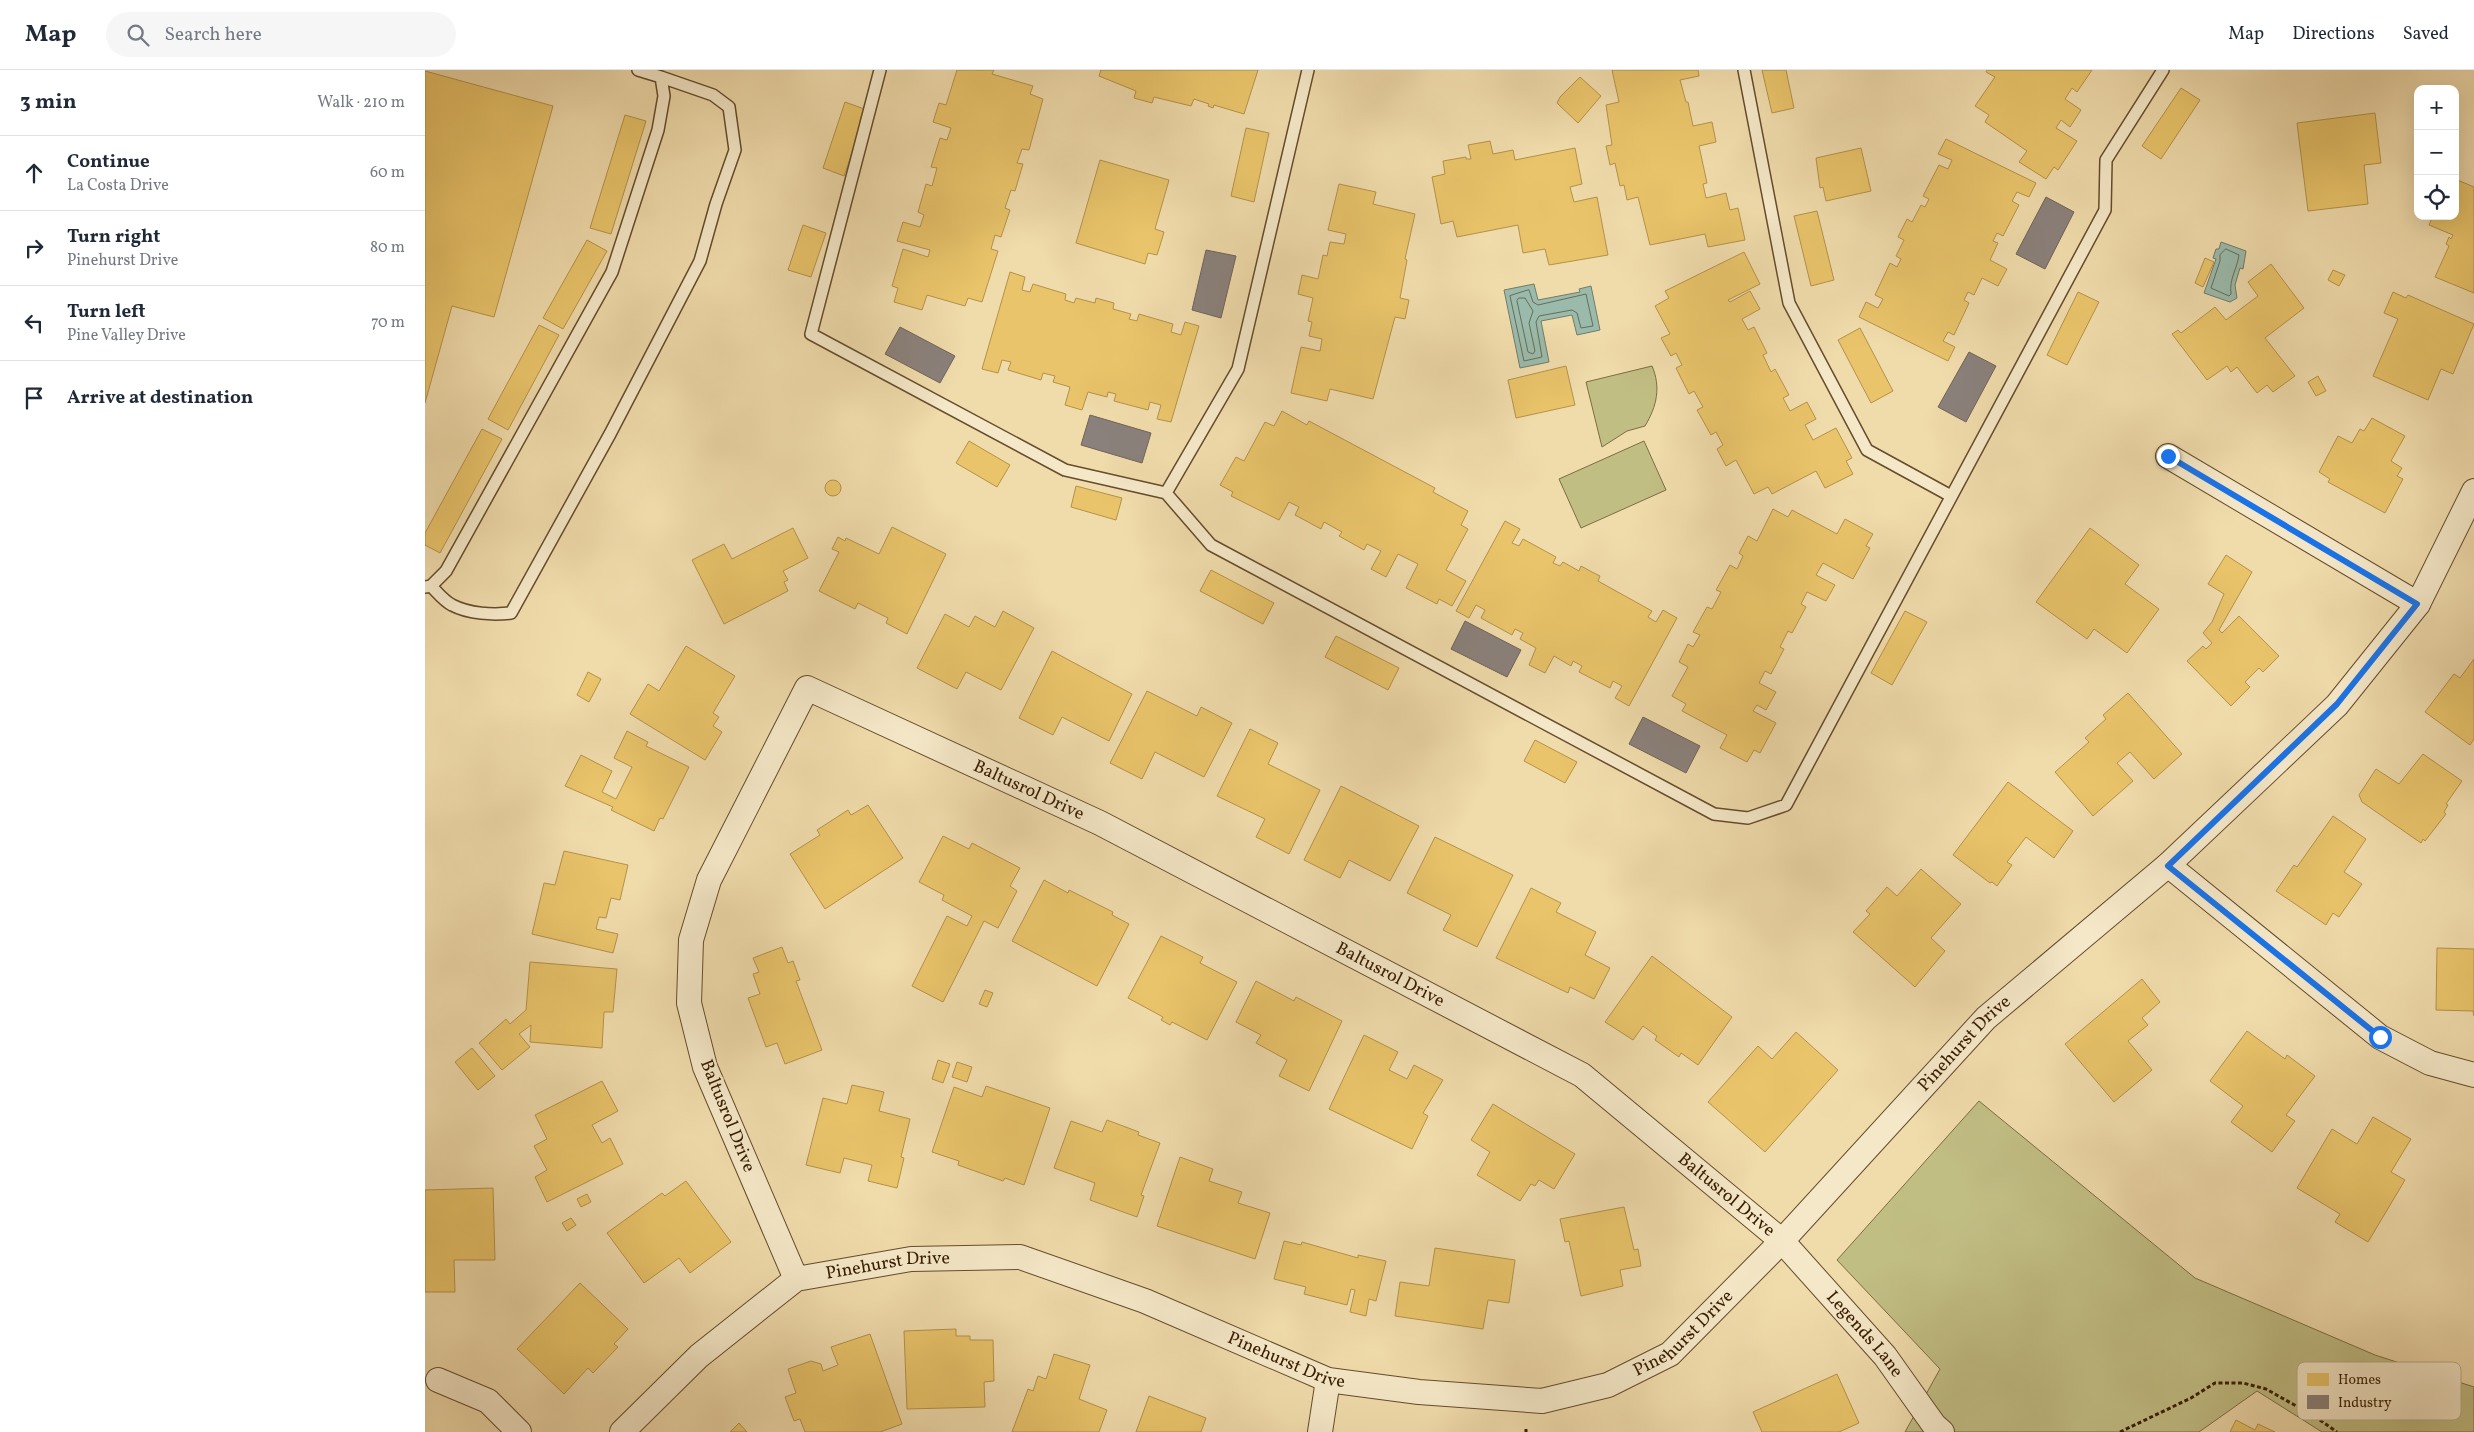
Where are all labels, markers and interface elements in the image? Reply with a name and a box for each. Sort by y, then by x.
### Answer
search box [106,12,456,57]
text: Map [25,18,76,52]
icon: search [124,21,152,49]
text: Search here [164,22,262,48]
text: Map [2228,22,2264,47]
text: Directions [2292,22,2375,47]
text: Saved [2403,22,2449,47]
map controls [2414,85,2459,220]
button: + [2414,85,2459,130]
text: 3 min [20,88,76,117]
text: Walk · 210 m [317,92,405,114]
button: − [2414,130,2459,175]
text: Continue [67,149,150,175]
icon: ahead [20,159,48,187]
text: 60 m [370,162,405,184]
text: La Costa Drive [67,175,169,197]
button: locate [2414,175,2459,220]
text: Turn right [67,224,160,250]
icon: right [20,234,48,262]
text: 80 m [370,237,405,259]
text: Pinehurst Drive [67,250,178,272]
text: Turn left [67,299,146,325]
icon: left [20,309,48,337]
text: 70 m [371,312,405,334]
text: Pine Valley Drive [67,325,186,347]
icon: arrive [20,384,48,412]
text: Arrive at destination [67,385,253,411]
route end [2157,445,2180,468]
street label: Baltusrol Drive [969,754,1088,827]
street label: Baltusrol Drive [1331,936,1449,1014]
street label: Pinehurst Drive [1912,990,2016,1097]
route start [2369,1026,2392,1049]
street label: Baltusrol Drive [693,1056,761,1176]
street label: Baltusrol Drive [1672,1147,1780,1243]
street label: Pinehurst Drive [824,1246,950,1286]
street label: Pinehurst Drive [1629,1284,1739,1383]
street label: Legends Lane [1820,1286,1909,1383]
street label: Pinehurst Drive [1224,1326,1346,1395]
legend [2297,1362,2461,1420]
text: Homes [2338,1371,2381,1390]
text: Industry [2338,1394,2392,1413]

